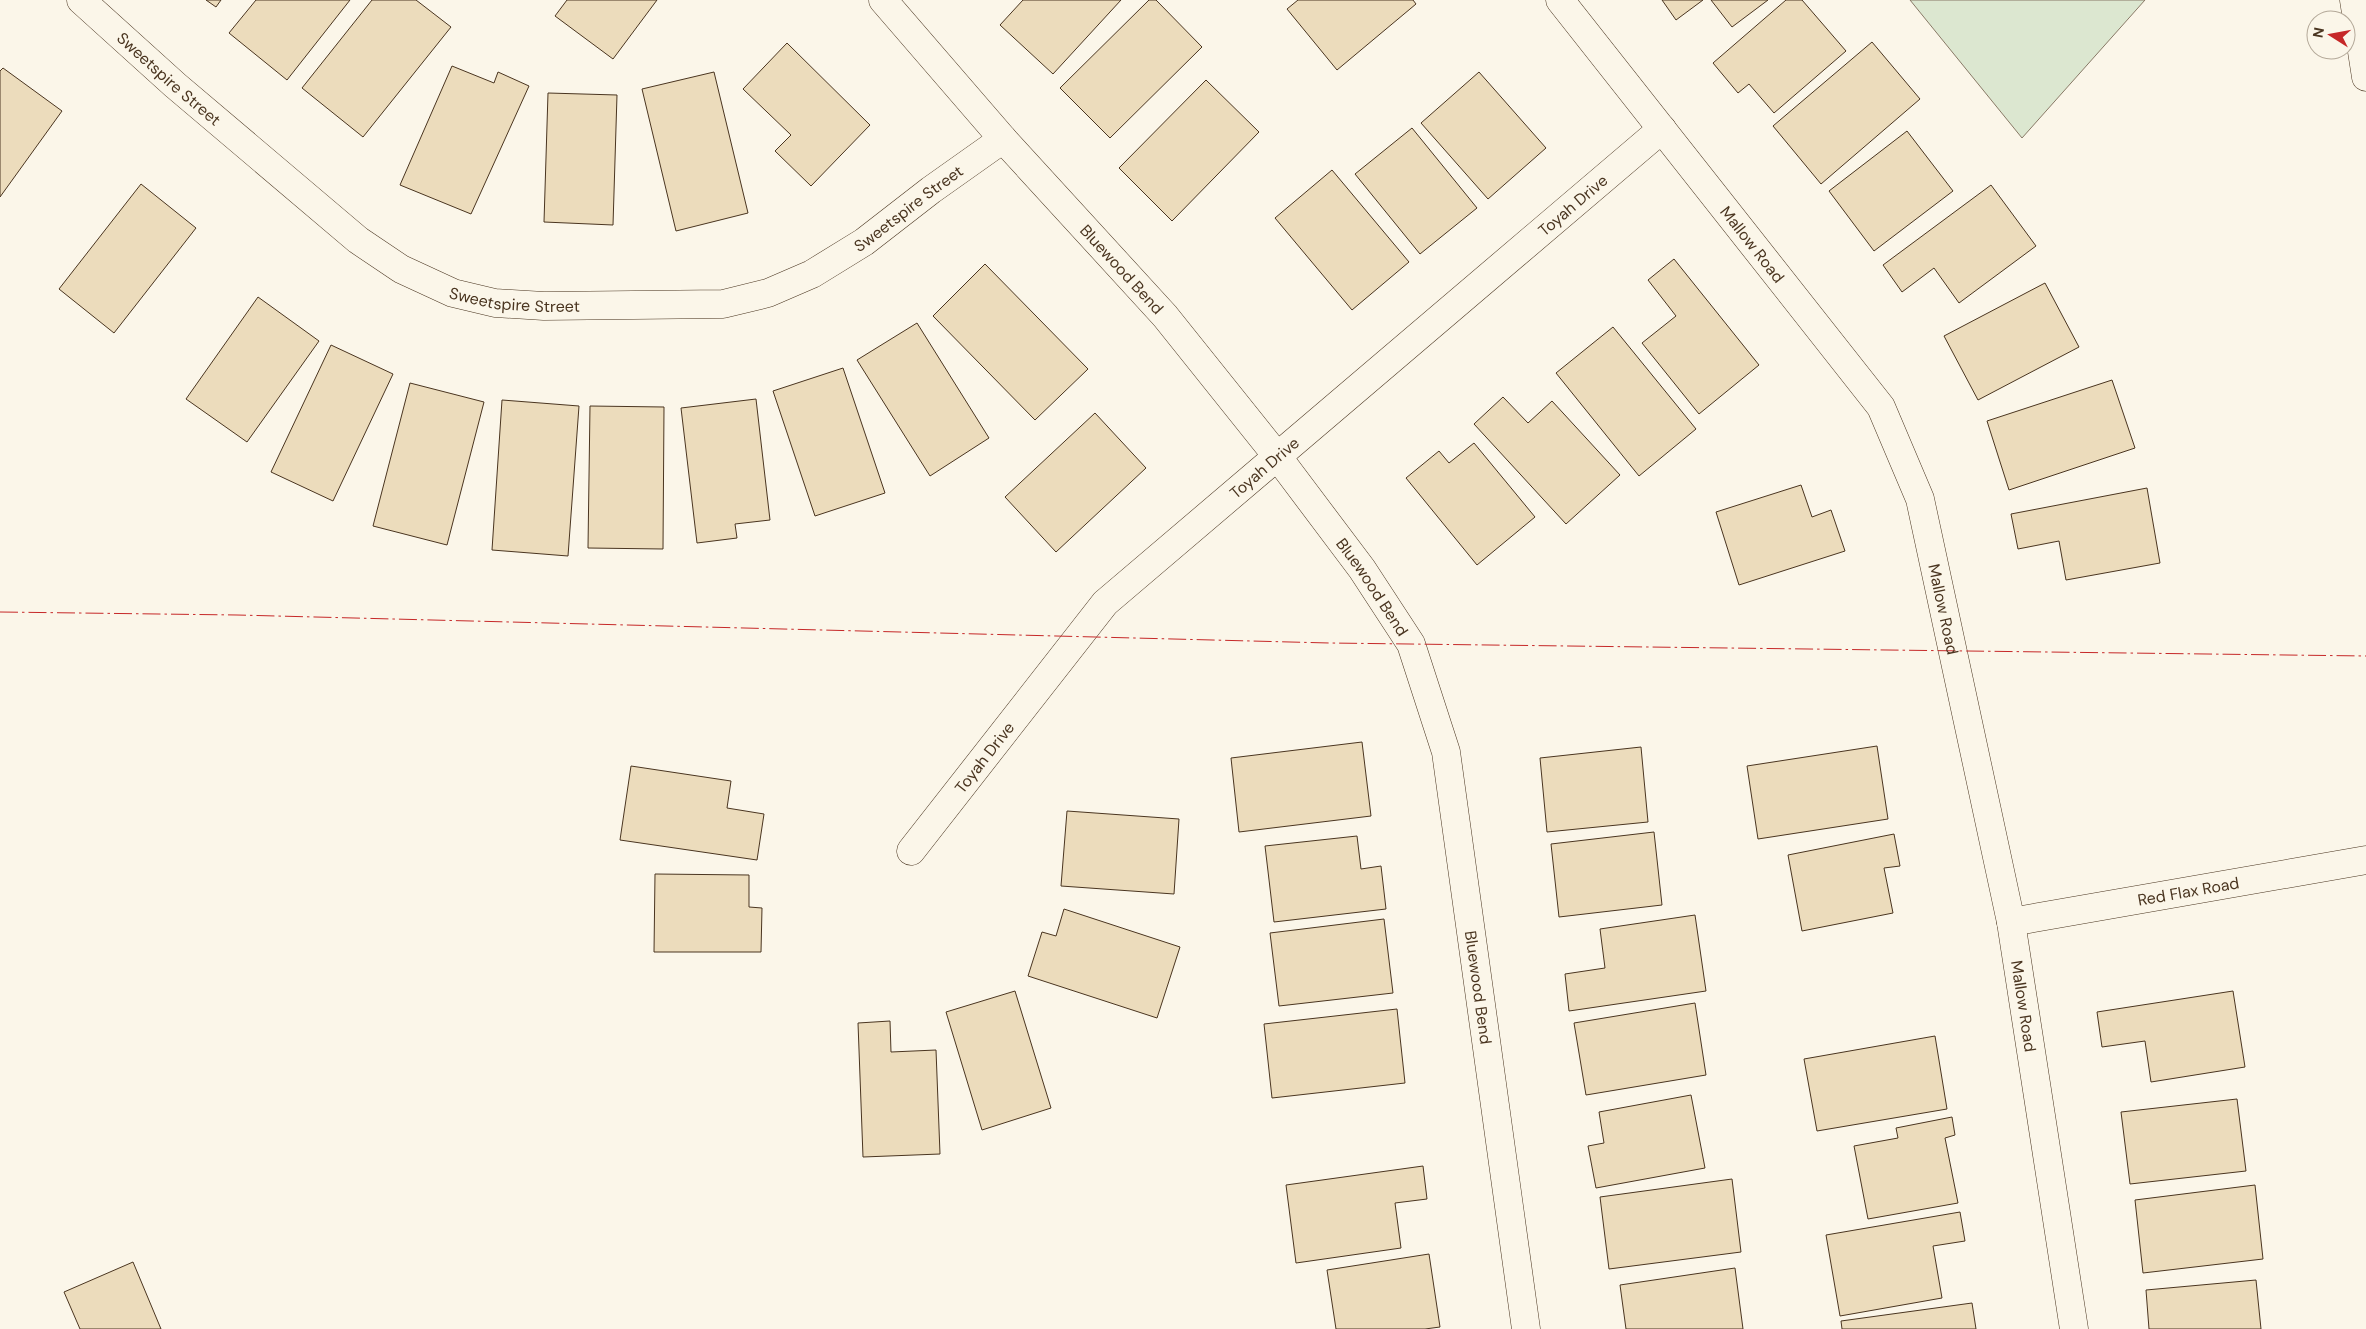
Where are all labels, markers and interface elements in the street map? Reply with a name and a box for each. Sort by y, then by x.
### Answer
north arrow [2306,10,2356,60]
text: N [2308,26,2328,39]
street label: Sweetspire Street [113,27,225,130]
street label: Sweetspire Street [850,160,967,256]
street label: Toyah Drive [1534,169,1612,241]
street label: Mallow Road [1716,201,1789,287]
street label: Bluewood Bend [1076,220,1168,318]
street label: Sweetspire Street [447,282,580,317]
street label: Toyah Drive [1225,432,1303,503]
street label: Bluewood Bend [1332,534,1413,640]
street label: Mallow Road [1924,562,1964,657]
street label: Toyah Drive [950,717,1019,797]
street label: Red Flax Road [2136,872,2241,910]
street label: Bluewood Bend [1460,929,1497,1045]
street label: Mallow Road [2007,959,2041,1053]

